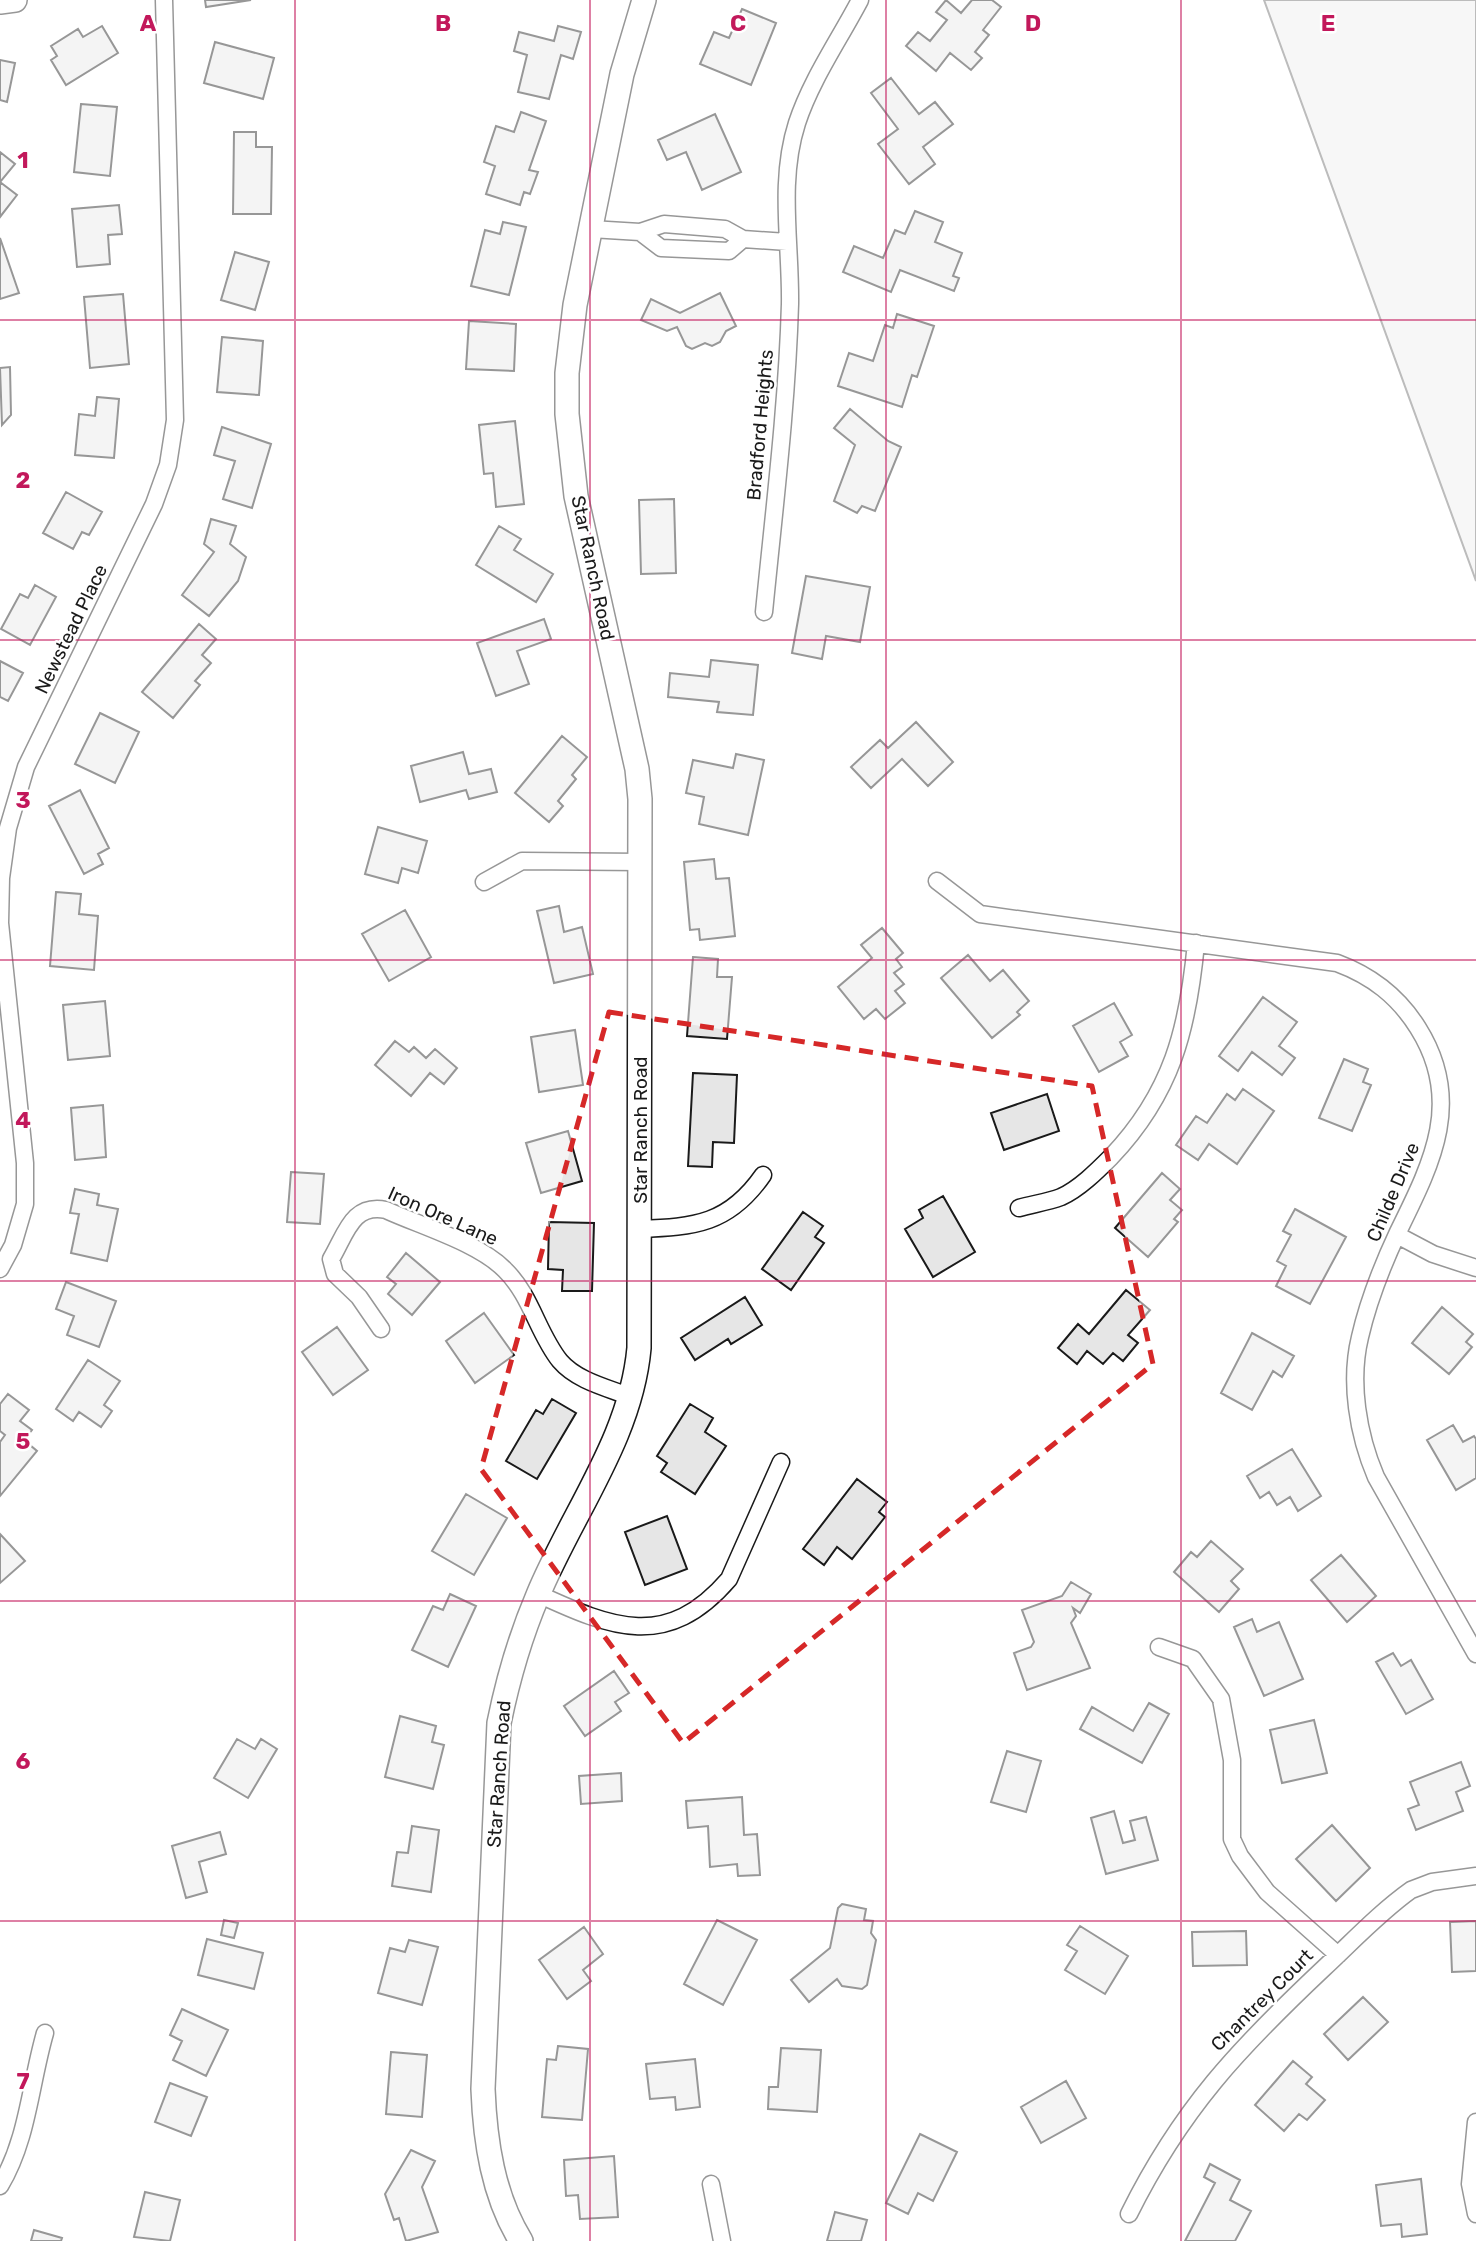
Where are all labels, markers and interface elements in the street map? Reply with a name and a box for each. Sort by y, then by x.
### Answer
text: A [140,9,157,37]
text: B [435,9,451,37]
text: C [730,9,746,37]
text: D [1025,9,1041,37]
text: E [1321,9,1335,37]
text: 1 [17,146,29,174]
street label: Bradford Heights [742,349,778,501]
text: 2 [16,466,30,494]
street label: Star Ranch Road [566,494,620,642]
street label: Newstead Place [30,560,112,698]
text: 3 [15,786,31,814]
street label: Star Ranch Road [629,1056,652,1204]
text: 4 [15,1106,31,1134]
street label: Childe Drive [1362,1139,1424,1245]
street label: Iron Ore Lane [384,1182,502,1250]
text: 5 [16,1427,31,1455]
street label: Star Ranch Road [482,1700,516,1848]
text: 6 [16,1747,31,1775]
street label: Chantrey Court [1206,1944,1318,2056]
text: 7 [16,2067,30,2095]

